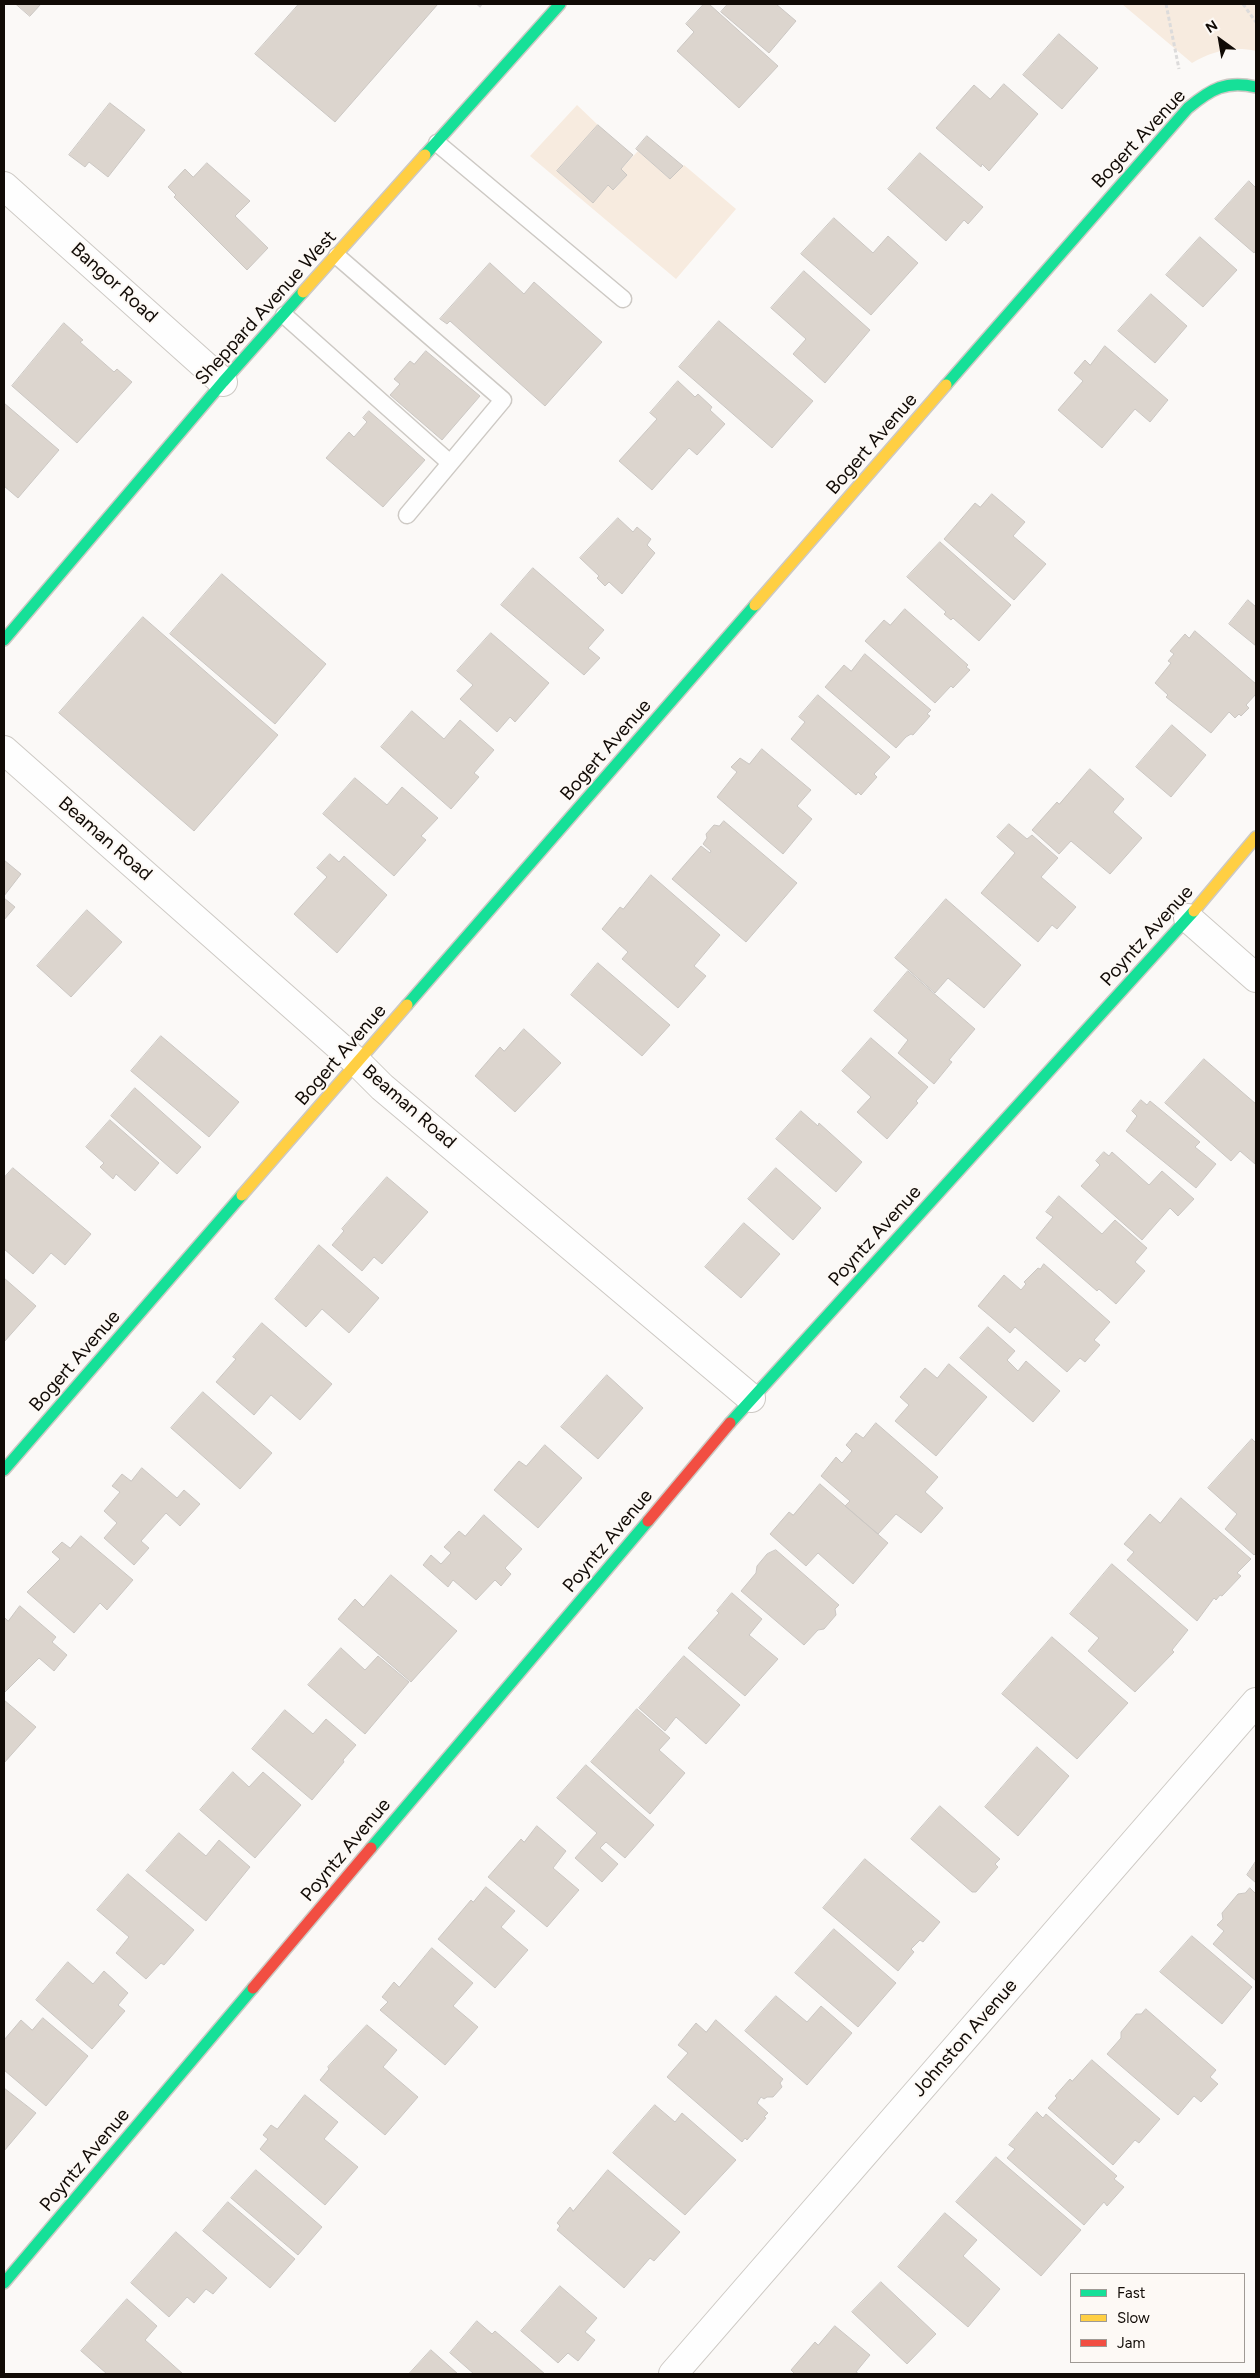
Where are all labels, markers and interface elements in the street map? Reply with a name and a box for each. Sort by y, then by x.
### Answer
north arrow [1195,15,1245,65]
text: N [1203,17,1221,37]
street label: Bogert Avenue [1087,85,1191,193]
street label: Sheppard Avenue West [191,226,341,390]
street label: Bangor Road [66,238,162,328]
street label: Bogert Avenue [822,389,922,499]
street label: Bogert Avenue [556,695,656,805]
street label: Beaman Road [54,792,156,886]
street label: Poyntz Avenue [1096,881,1198,991]
street label: Bogert Avenue [291,1000,391,1110]
street label: Beaman Road [358,1060,460,1154]
street label: Poyntz Avenue [824,1181,926,1291]
street label: Bogert Avenue [25,1306,125,1416]
street label: Poyntz Avenue [558,1485,658,1597]
street label: Poyntz Avenue [296,1794,396,1906]
street label: Johnston Avenue [908,1974,1022,2102]
street label: Poyntz Avenue [35,2104,135,2216]
legend [1070,2273,1245,2363]
text: Fast [1117,2284,1145,2302]
text: Slow [1117,2309,1150,2327]
text: Jam [1117,2334,1145,2352]

